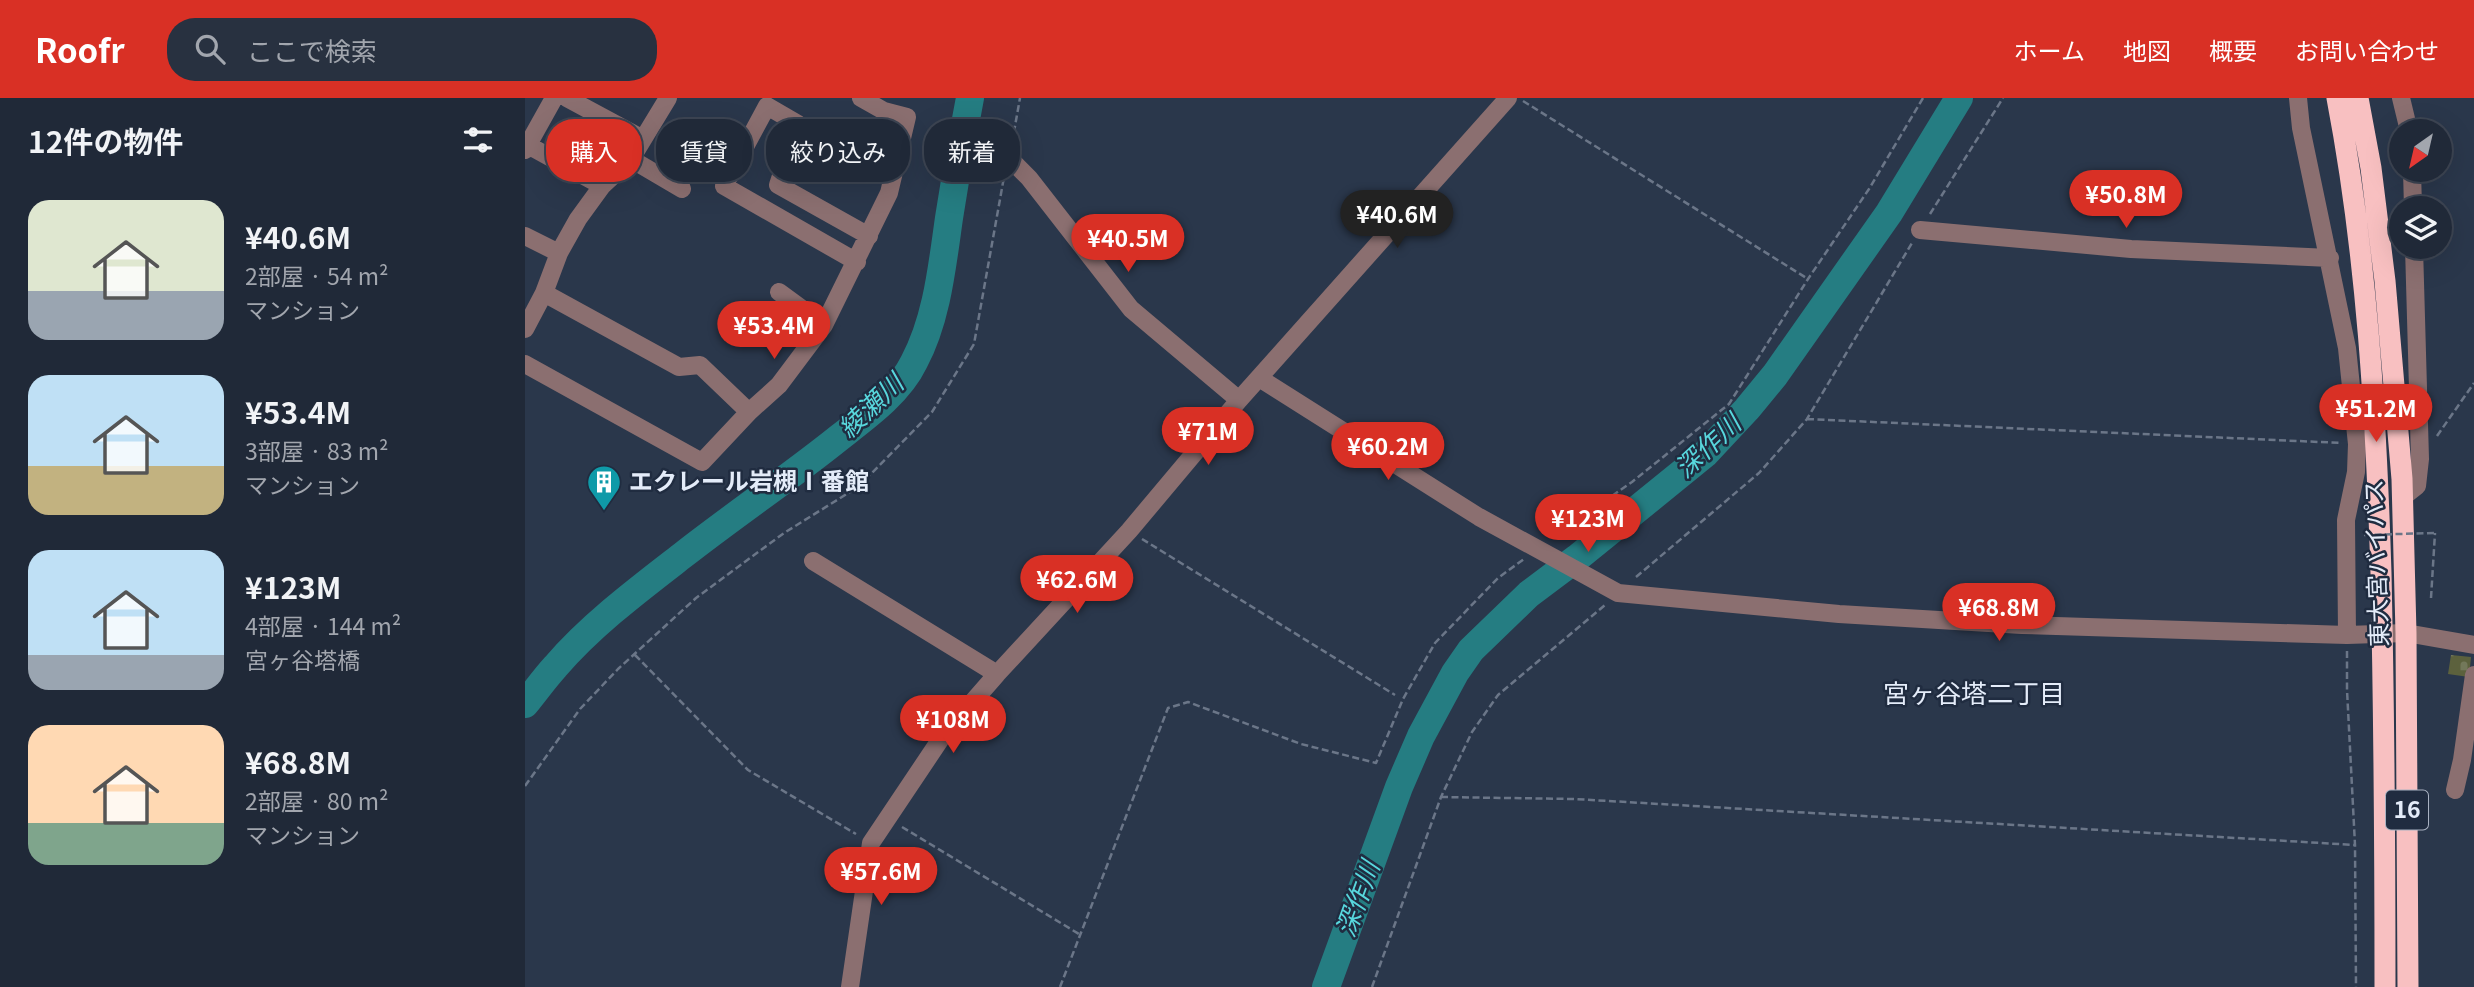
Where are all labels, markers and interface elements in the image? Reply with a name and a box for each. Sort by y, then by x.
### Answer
search box [167,18,657,81]
text: Roofr [35,25,125,73]
icon: search [191,30,229,68]
text: ここで検索 [247,31,377,68]
text: ホーム [2014,32,2085,67]
text: 地図 [2123,32,2171,67]
text: 概要 [2209,32,2257,67]
text: お問い合わせ [2295,32,2439,67]
text: 12件の物件 [28,118,183,162]
chip: 購入 [546,119,642,182]
chip: 賃貸 [656,119,752,182]
chip: 絞り込み [766,119,910,182]
chip: 新着 [924,119,1020,182]
north arrow [2389,119,2452,182]
map controls [2389,119,2452,259]
icon: filters [459,121,497,159]
pin: ¥50.8M [2069,170,2183,230]
text: ¥50.8M [2085,176,2167,210]
pin: ¥40.6M [1340,190,1454,250]
text: ¥40.6M [1356,196,1438,230]
button: layers [2389,196,2452,259]
text: ¥40.6M [245,214,351,258]
pin: ¥40.5M [1071,214,1185,274]
text: ¥40.5M [1087,220,1169,254]
icon: home [84,228,168,312]
text: 2部屋 · 54 m² [245,258,388,292]
text: マンション [245,292,360,326]
pin: ¥53.4M [717,302,831,361]
text: ¥53.4M [733,307,815,341]
water label: 綾瀬川 [828,362,912,445]
pin: ¥51.2M [2319,384,2433,444]
text: ¥53.4M [245,389,351,433]
text: ¥51.2M [2335,390,2417,424]
water label: 深作川 [1665,402,1750,484]
icon: home [84,403,168,487]
pin: ¥71M [1167,408,1249,467]
text: ¥71M [1178,413,1238,447]
pin: ¥60.2M [1331,422,1445,482]
text: ¥60.2M [1347,428,1429,462]
text: 3部屋 · 83 m² [245,433,388,467]
place label: エクレール岩槻Ⅰ番館 [629,462,869,497]
building icon: エクレール岩槻Ⅰ番館 [585,463,623,512]
text: マンション [245,467,360,501]
street label: 東大宮バイパス [2354,479,2395,647]
pin: ¥123M [1539,494,1637,554]
text: ¥123M [1551,500,1625,534]
pin: ¥62.6M [1020,556,1134,615]
text: ¥62.6M [1036,561,1118,595]
text: ¥123M [245,564,341,608]
icon: home [84,578,168,662]
pin: ¥68.8M [1942,584,2056,643]
text: ¥68.8M [1958,589,2040,623]
text: 4部屋 · 144 m² [245,608,401,642]
text: 宮ヶ谷塔橋 [245,642,360,676]
district label: 宮ヶ谷塔二丁目 [1883,673,2065,710]
pin: ¥108M [904,696,1002,755]
text: ¥108M [916,701,990,735]
text: ¥68.8M [245,739,351,783]
icon: home [84,753,168,837]
text: 2部屋 · 80 m² [245,783,388,817]
road number: 16 [2386,790,2428,830]
text: マンション [245,817,360,851]
pin: ¥57.6M [824,848,938,907]
water label: 深作川 [1325,852,1387,941]
text: ¥57.6M [840,853,922,887]

